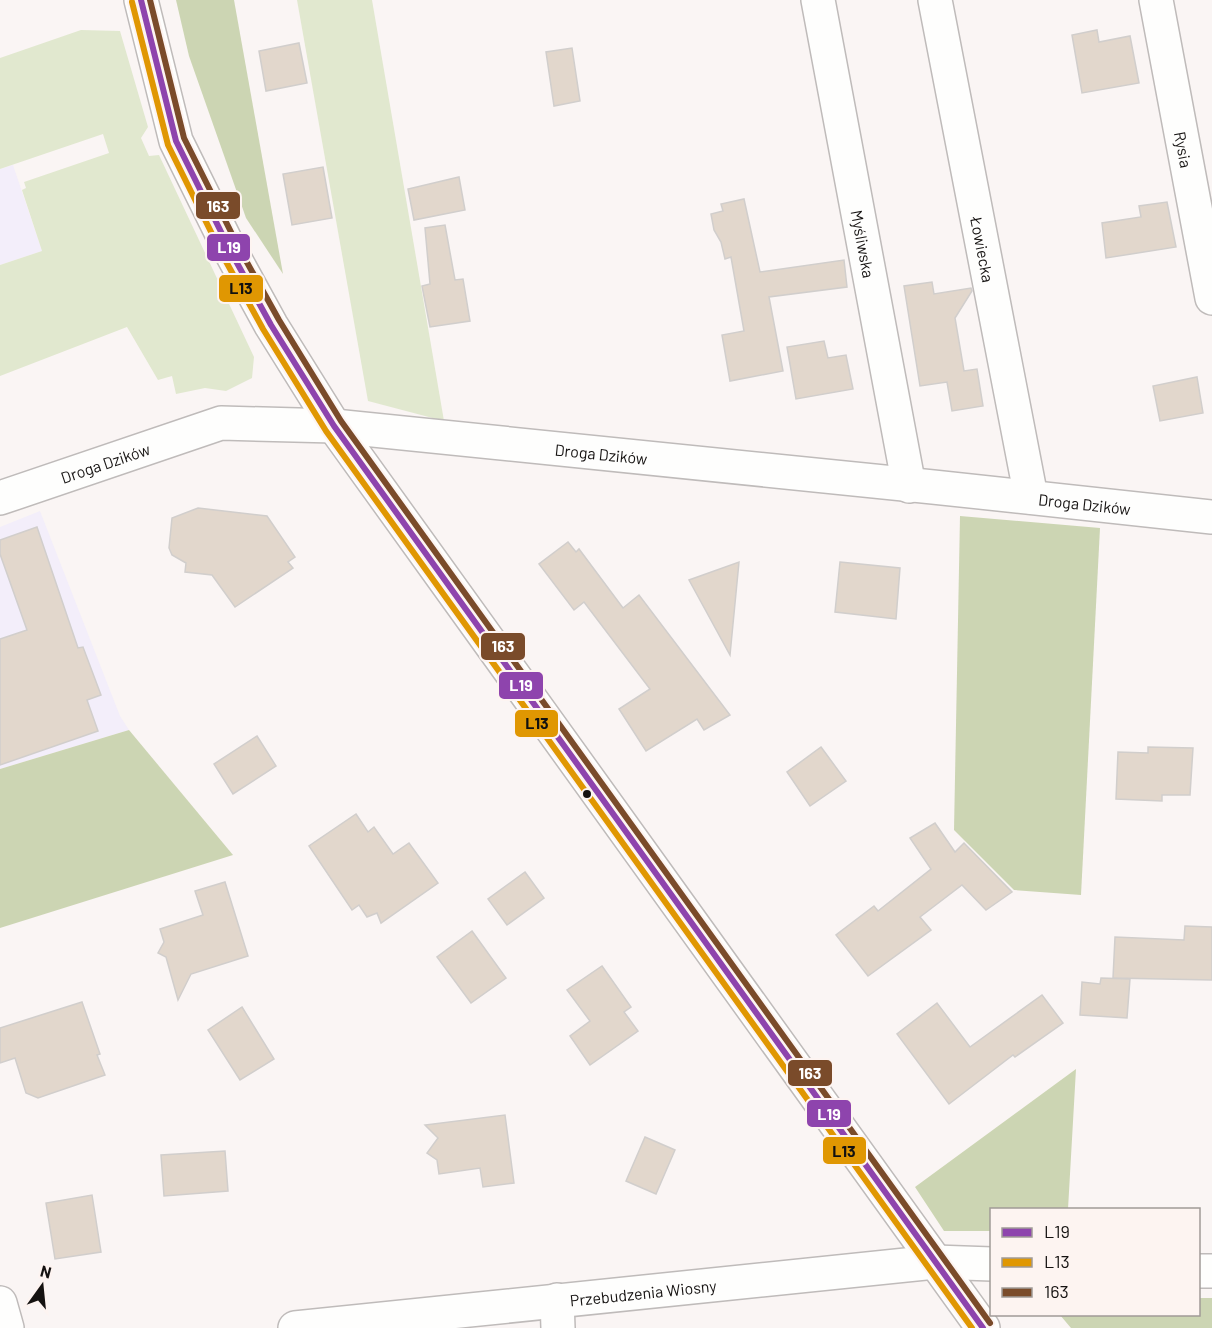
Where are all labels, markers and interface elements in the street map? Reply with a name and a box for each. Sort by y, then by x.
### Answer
street label: Rysia [1171,130,1197,169]
line badge: 163 [195,191,241,220]
text: 163 [207,196,229,215]
street label: Myśliwska [848,208,879,279]
street label: Łowiecka [967,214,999,284]
line badge: L19 [206,233,251,262]
text: L19 [217,237,241,256]
line badge: L13 [218,274,264,303]
text: L13 [229,278,253,297]
street label: Droga Dzików [58,438,153,486]
street label: Droga Dzików [554,439,649,467]
street label: Droga Dzików [1037,489,1132,518]
line badge: 163 [480,632,526,661]
text: 163 [492,636,514,655]
line badge: L19 [498,671,544,700]
text: L19 [509,675,533,694]
line badge: L13 [514,709,559,738]
text: L13 [525,713,549,732]
unlabelled marker [581,788,593,800]
line badge: 163 [787,1059,833,1087]
text: 163 [799,1063,821,1082]
line badge: L19 [806,1099,852,1128]
text: L19 [817,1104,841,1123]
line badge: L13 [822,1136,867,1165]
text: L13 [832,1141,856,1160]
legend [990,1208,1200,1316]
text: L19 [1044,1220,1070,1242]
text: L13 [1044,1250,1070,1272]
north arrow [12,1256,72,1316]
text: N [38,1260,54,1282]
street label: Przebudzenia Wiosny [569,1275,718,1309]
text: 163 [1044,1280,1069,1302]

